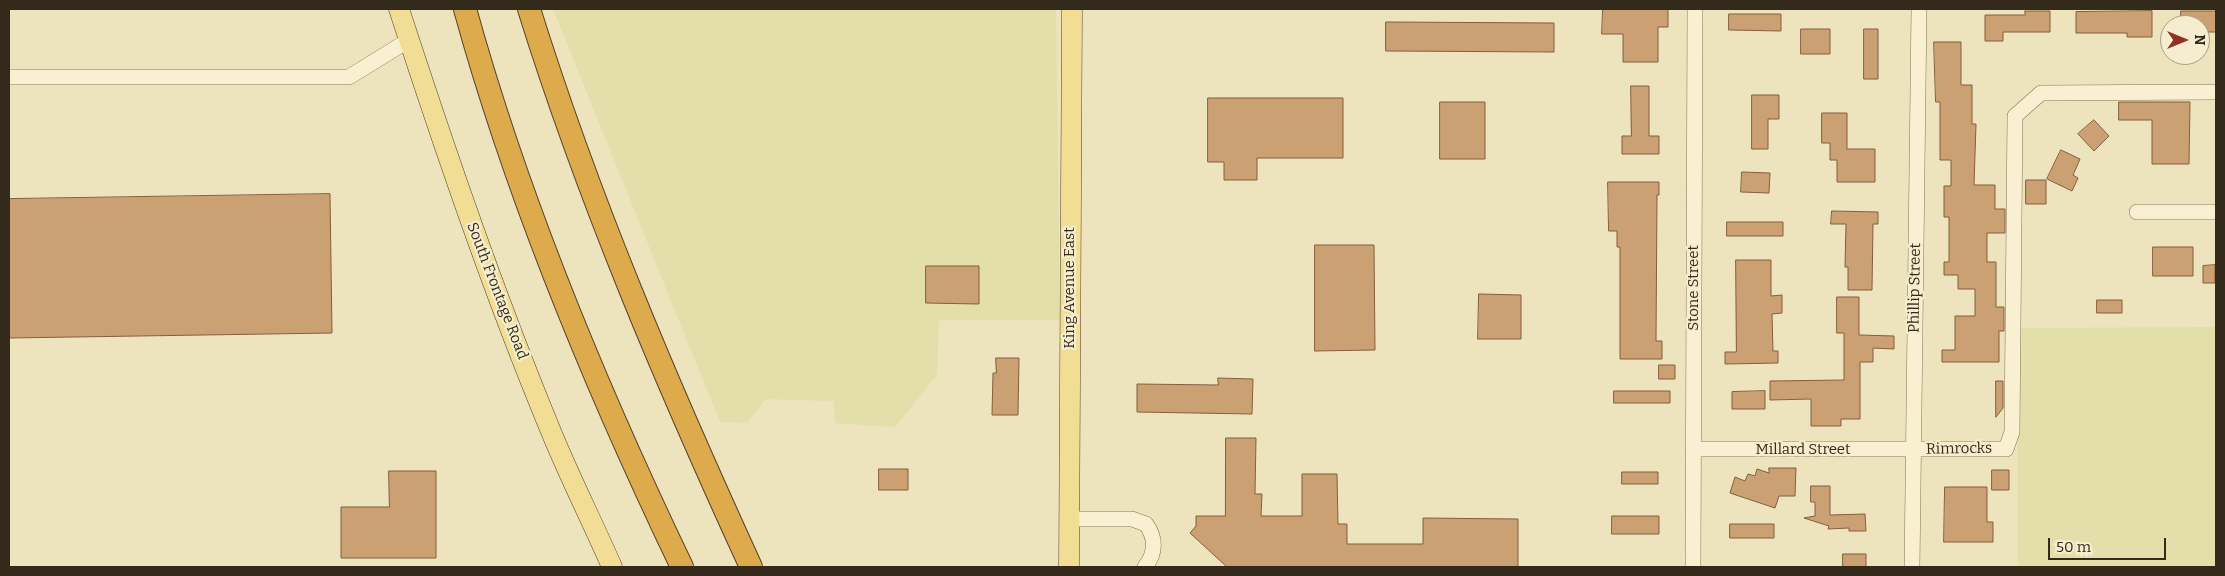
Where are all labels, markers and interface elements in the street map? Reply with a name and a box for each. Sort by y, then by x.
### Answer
north arrow [2160,15,2210,65]
text: N [2191,35,2208,45]
street label: South Frontage Road [463,220,531,362]
street label: King Avenue East [1061,227,1079,349]
street label: Phillip Street [1905,243,1925,333]
street label: Stone Street [1685,245,1703,331]
street label: Rimrocks [1926,439,1992,459]
street label: Millard Street [1755,441,1851,459]
scale bar [2050,528,2168,560]
text: 50 m [2056,538,2091,556]

